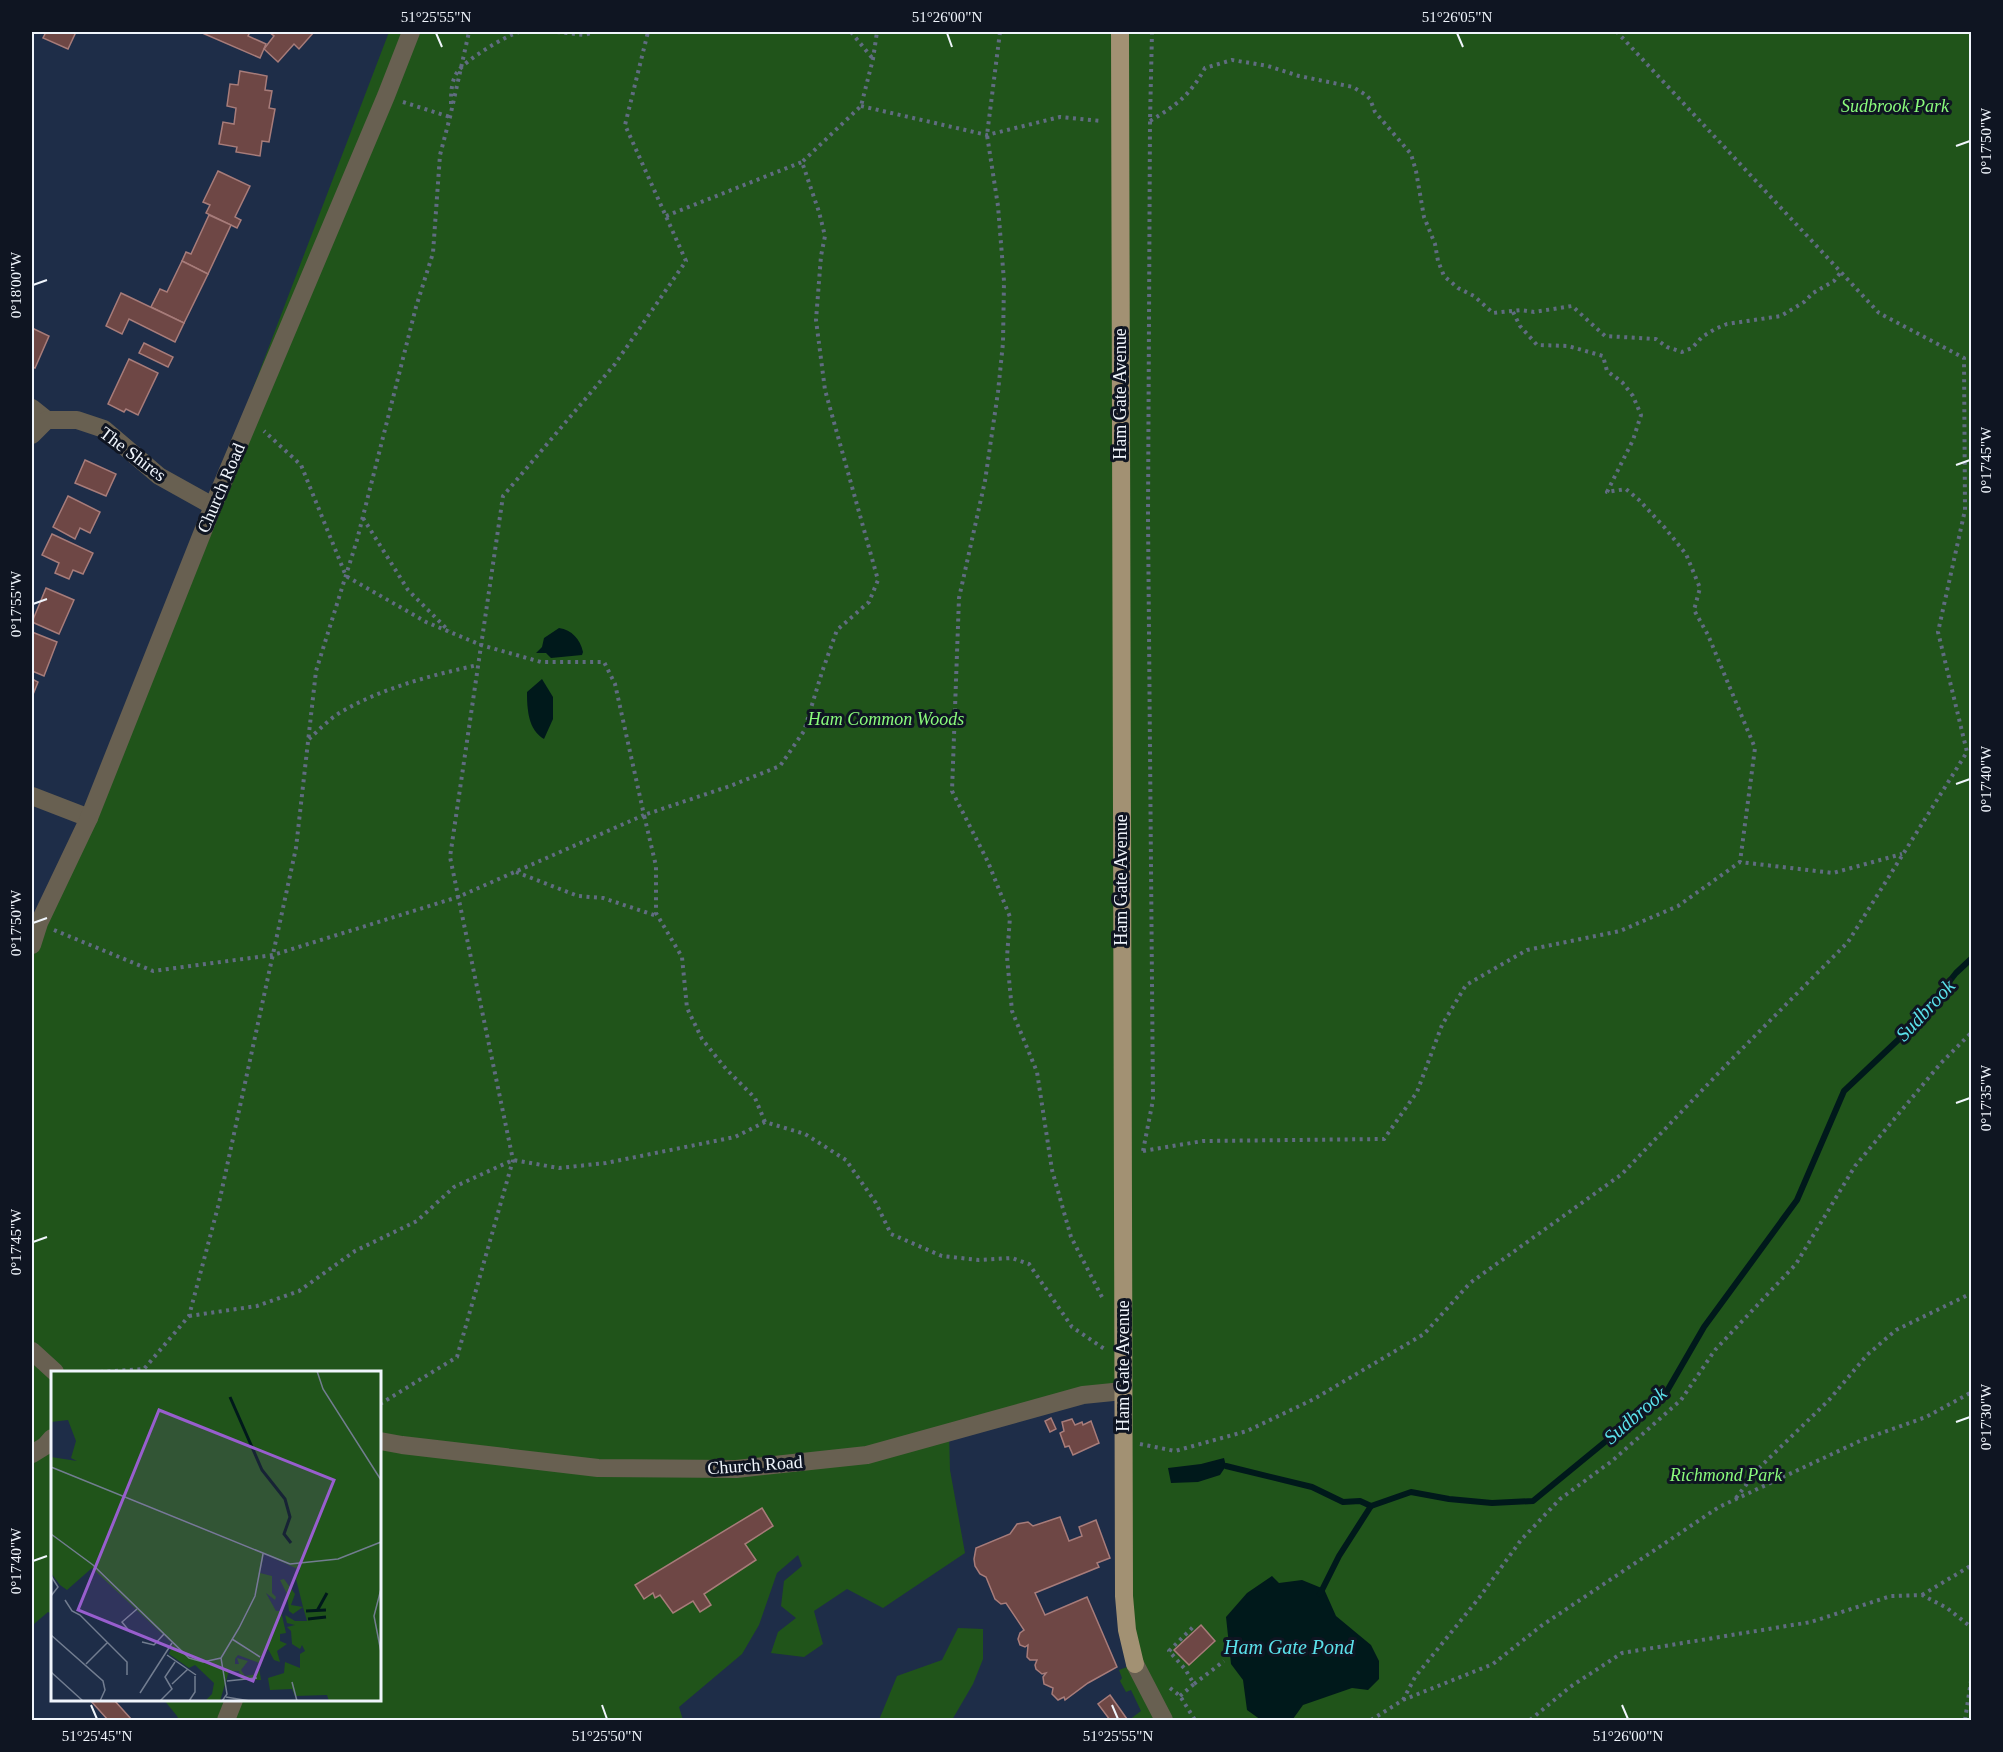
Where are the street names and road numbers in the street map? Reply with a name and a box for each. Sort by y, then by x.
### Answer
street label: Ham Gate Avenue [1110,328,1130,460]
street label: The Shires [96,423,170,485]
street label: Church Road [193,440,249,536]
street label: Ham Gate Avenue [1111,814,1131,946]
street label: Ham Gate Avenue [1113,1300,1133,1432]
street label: Church Road [707,1452,803,1478]

